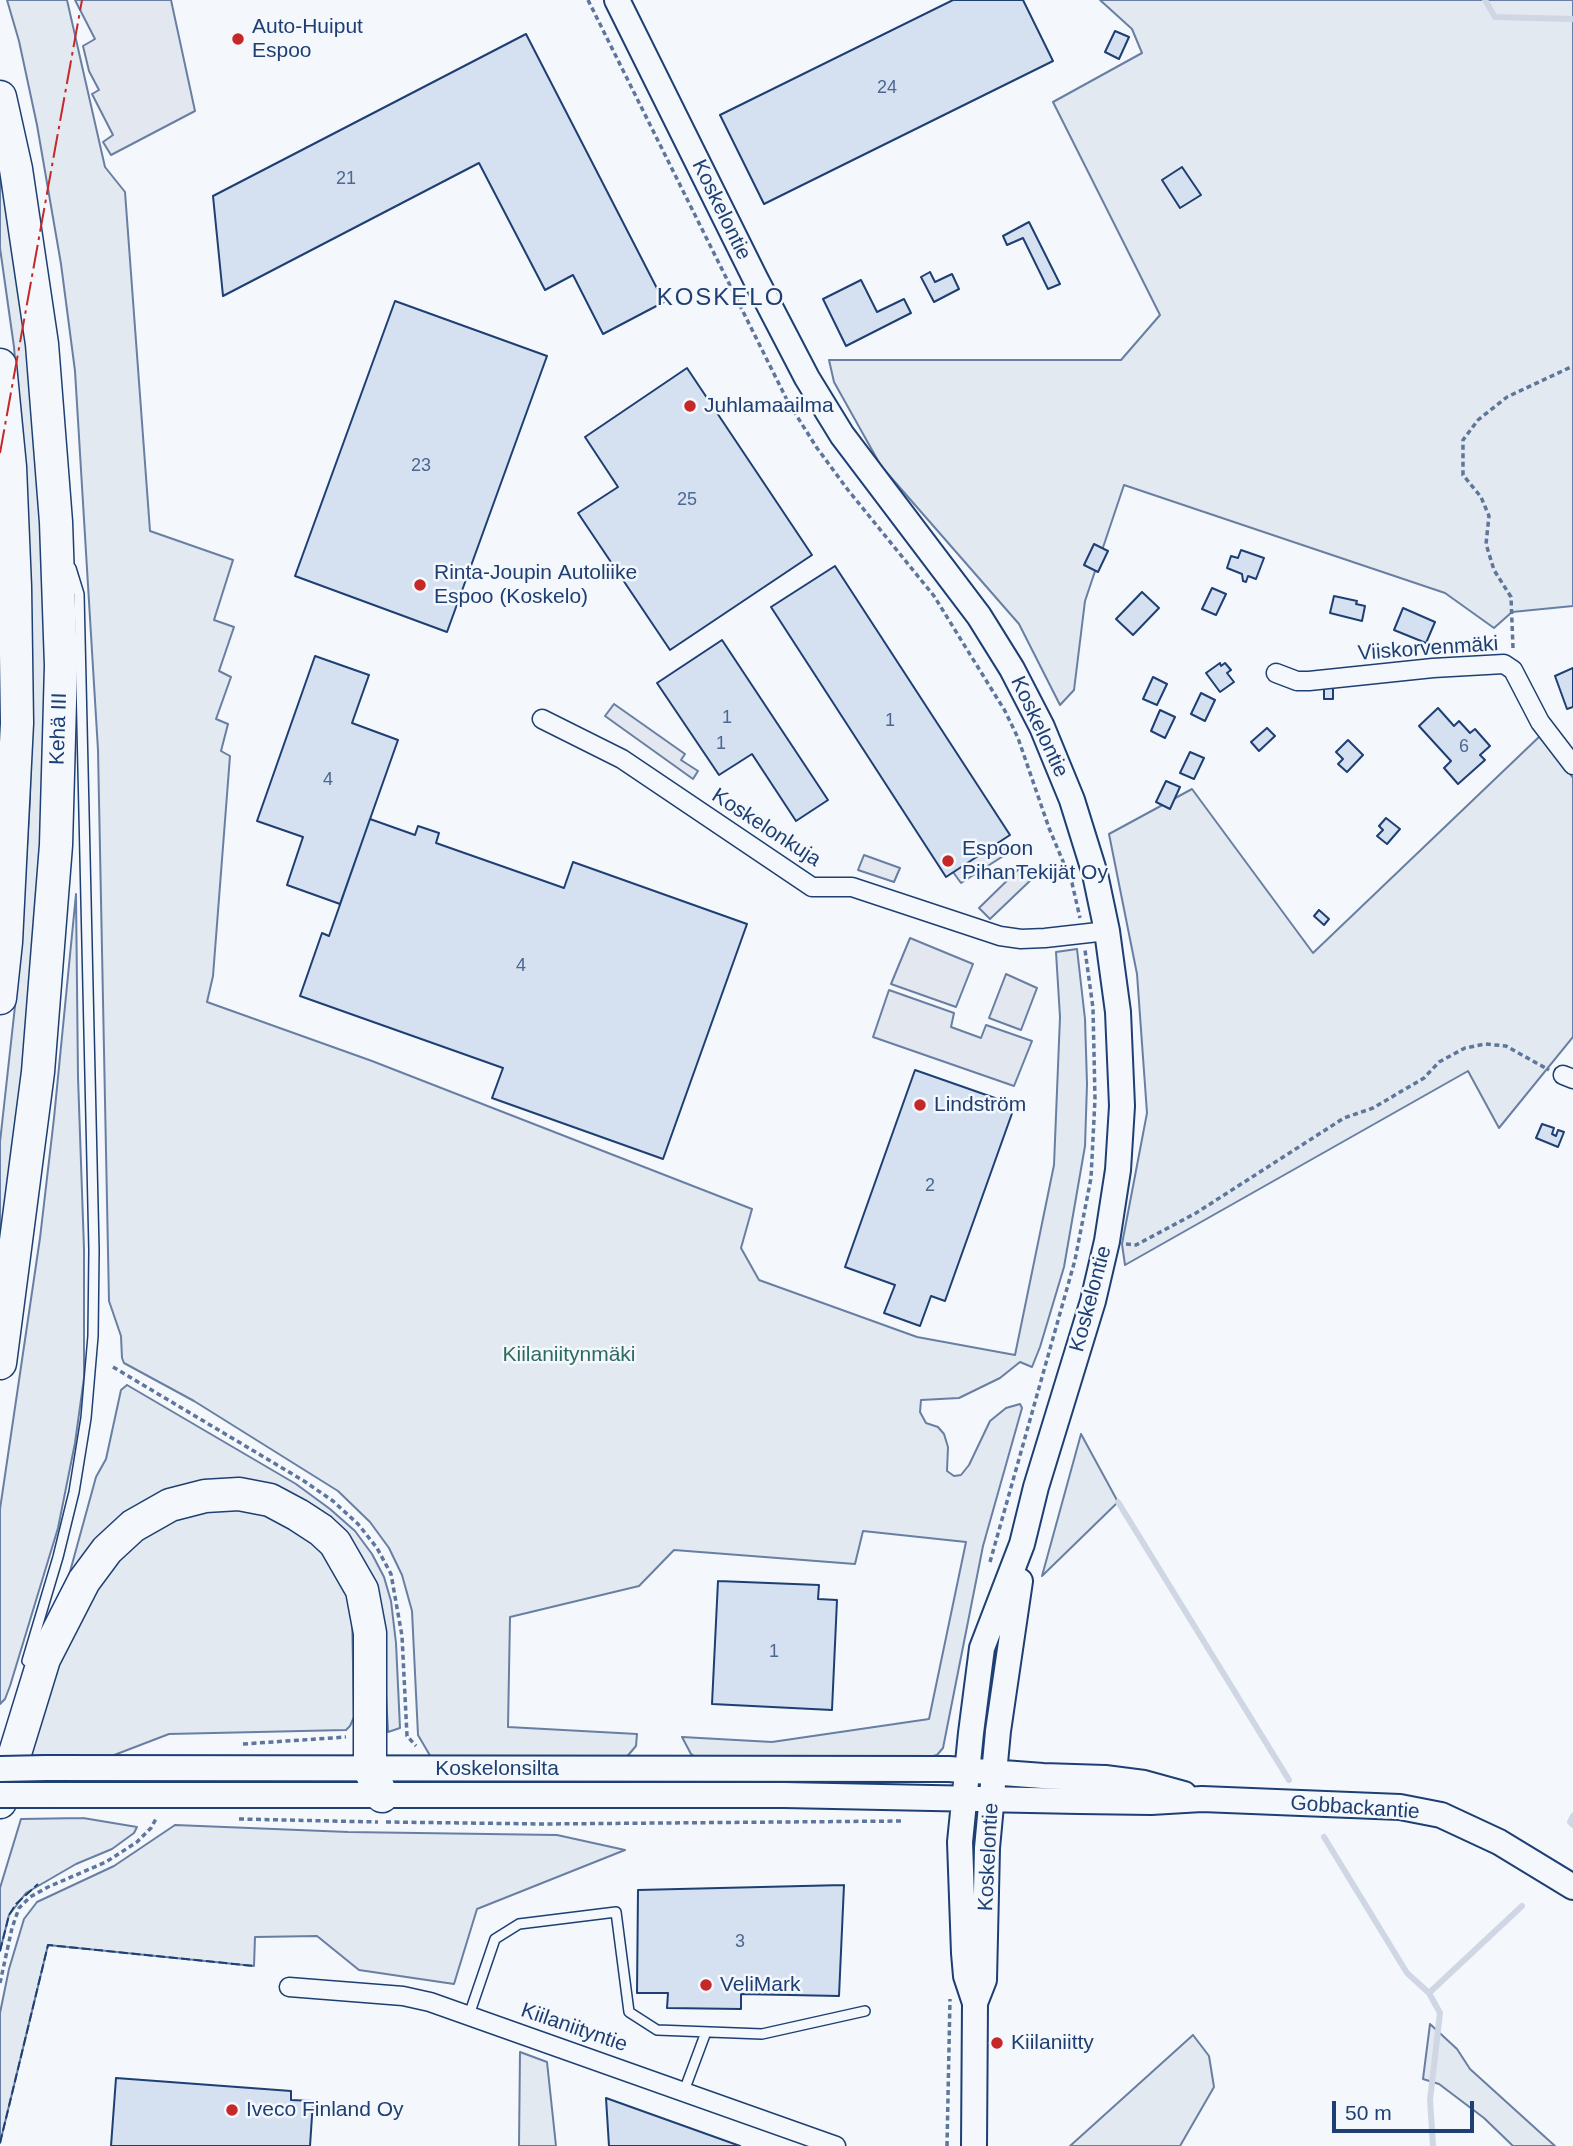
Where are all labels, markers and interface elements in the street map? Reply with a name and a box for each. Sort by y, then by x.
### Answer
place label: Auto-Huiput Espoo [252,14,363,64]
marker: Auto-Huiput Espoo [230,31,246,47]
house number: 24 [877,77,897,99]
street label: Koskelontie [686,156,756,264]
house number: 21 [336,168,356,190]
district label: KOSKELO [658,284,784,312]
place label: Juhlamaailma [704,393,834,419]
marker: Juhlamaailma [682,398,698,414]
house number: 23 [411,455,431,477]
house number: 25 [677,489,697,511]
place label: Rinta-Joupin Autoliike Espoo (Koskelo) [434,560,637,610]
marker: Rinta-Joupin Autoliike Espoo (Koskelo) [412,577,428,593]
street label: Viiskorvenmäki [1357,632,1499,666]
street label: Koskelontie [1005,672,1073,782]
street label: Kehä III [45,692,73,766]
house number: 1 [722,707,732,729]
house number: 1 [885,710,895,732]
house number: 1 [716,733,726,755]
house number: 6 [1459,736,1469,758]
house number: 4 [323,769,333,791]
street label: Koskelonkuja [707,783,825,873]
place label: Espoon PihanTekijät Oy [962,836,1108,886]
marker: Espoon PihanTekijät Oy [940,853,956,869]
house number: 4 [516,955,526,977]
place label: Lindström [934,1092,1026,1118]
marker: Lindström [912,1097,928,1113]
house number: 2 [925,1175,935,1197]
street label: Koskelontie [1065,1243,1117,1355]
park label: Kiilaniitynmäki [502,1342,636,1368]
house number: 1 [769,1641,779,1663]
street label: Koskelonsilta [435,1756,559,1782]
street label: Gobbackantie [1289,1791,1421,1825]
street label: Koskelontie [974,1802,1004,1912]
house number: 3 [735,1931,745,1953]
place label: VeliMark [720,1972,801,1998]
marker: VeliMark [698,1977,714,1993]
street label: Kiilaniityntie [517,1998,631,2058]
place label: Kiilaniitty [1011,2030,1094,2056]
marker: Kiilaniitty [989,2035,1005,2051]
scale bar [1335,2086,1477,2130]
place label: Iveco Finland Oy [246,2097,404,2123]
text: 50 m [1345,2101,1392,2124]
marker: Iveco Finland Oy [224,2102,240,2118]

